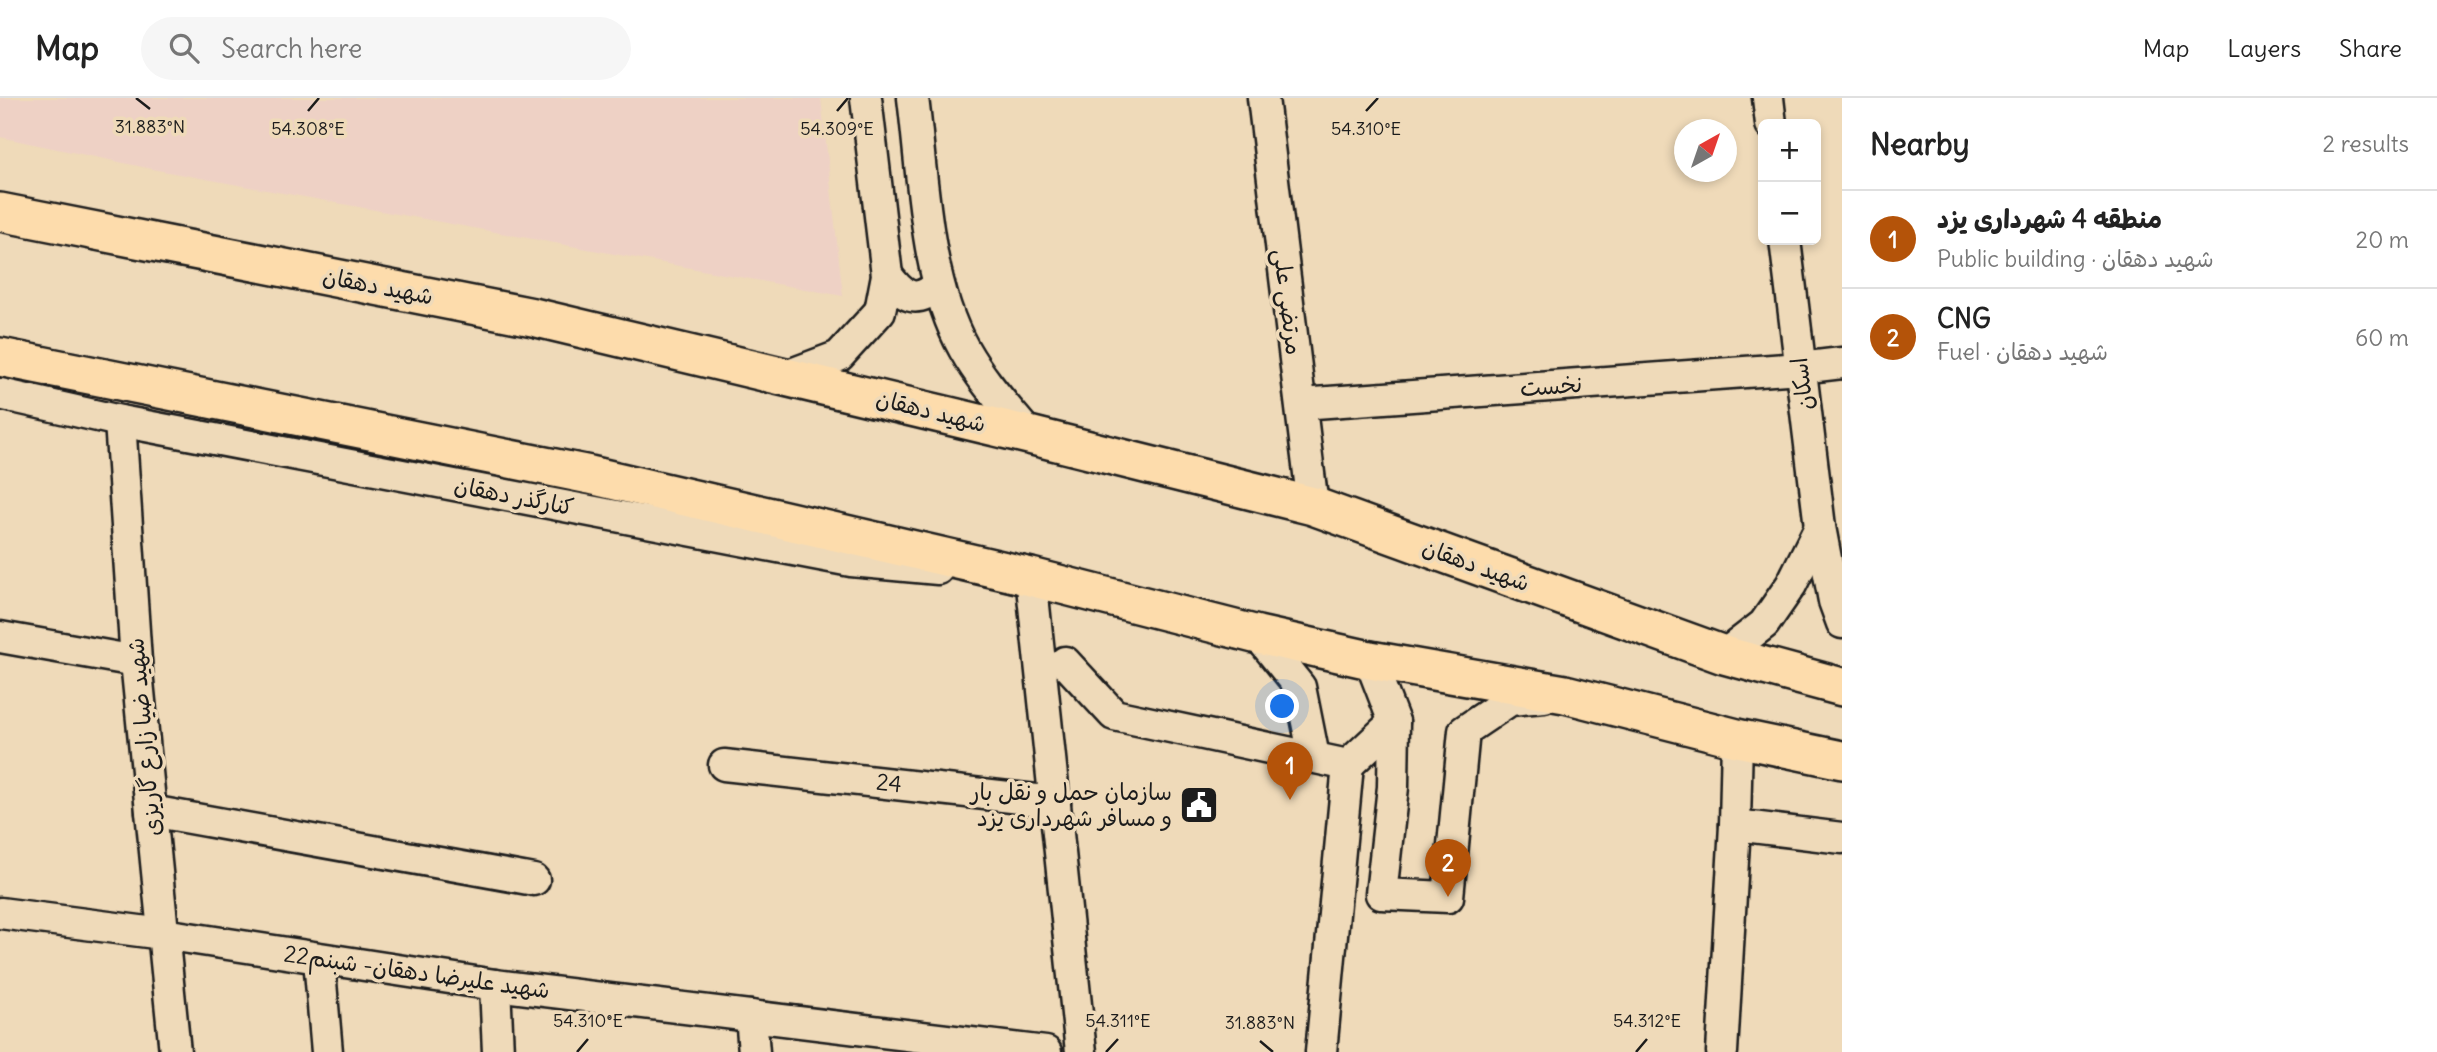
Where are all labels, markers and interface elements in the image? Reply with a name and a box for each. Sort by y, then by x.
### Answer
search box [141,17,631,80]
text: Map [35,27,99,69]
icon: search [165,29,203,67]
text: Search here [221,32,362,65]
text: Map [2143,33,2189,63]
text: Layers [2227,33,2301,63]
text: Share [2339,33,2402,63]
text: 31.883°N [115,115,185,138]
text: 54.308°E [271,117,345,140]
text: 54.309°E [800,117,874,140]
text: 54.310°E [1331,117,1401,140]
north arrow [1674,119,1737,182]
map controls [1758,119,1821,245]
button: + [1758,119,1821,182]
text: Nearby [1870,125,1970,163]
text: 2 results [2323,129,2409,158]
button: − [1758,182,1821,245]
text: منطقه 4 شهرداری یزد [1937,202,2162,235]
text: 1 [1888,225,1898,254]
text: 20 m [2356,225,2409,254]
text: Public building · شهید دهقان [1937,244,2214,273]
street label: مرتضی علی [1267,247,1309,357]
street label: شهید دهقان [320,261,436,310]
text: CNG [1937,302,1991,335]
text: 2 [1887,323,1899,352]
text: 60 m [2355,323,2409,352]
text: Fuel · شهید دهقان [1937,337,2108,366]
street label: اسکان [1784,356,1819,412]
street label: نخست [1519,369,1583,402]
street label: شهید دهقان [873,383,989,438]
street label: کنارگذر دهقان [452,470,576,521]
street label: شهید دهقان [1419,532,1534,597]
street label: شهید ضیا زارع گاریزی [120,636,169,837]
your location [1265,689,1299,723]
pin: 1 [1267,742,1313,800]
street label: 24 [875,767,903,798]
place label: سازمان حمل و نقل بار و مسافر شهرداری یزد [969,777,1172,832]
public building icon: سازمان حمل و نقل بار و مسافر شهرداری یزد [1178,784,1220,826]
pin: 2 [1425,839,1471,897]
street label: شهید علیرضا دهقان- شبنم22 [282,938,552,1008]
text: 54.310°E [553,1009,623,1032]
text: 54.311°E [1085,1009,1151,1032]
text: 54.312°E [1613,1009,1681,1032]
text: 31.883°N [1225,1011,1295,1034]

